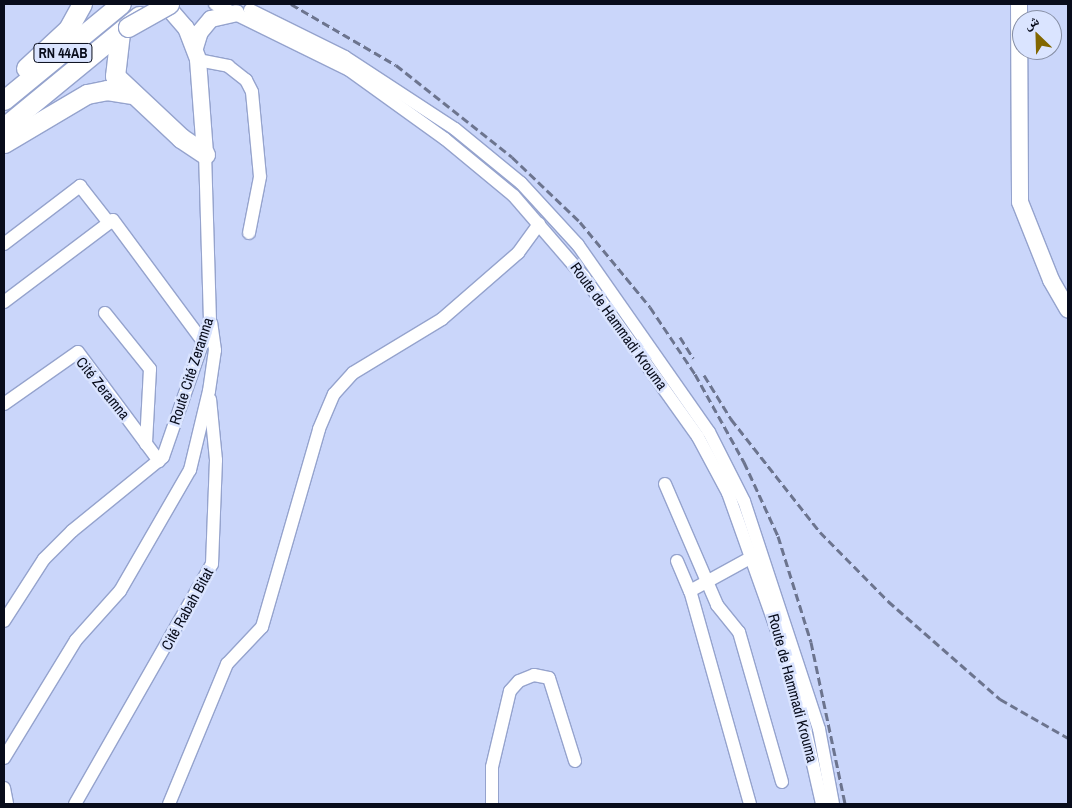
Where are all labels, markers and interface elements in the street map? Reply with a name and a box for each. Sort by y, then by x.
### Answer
north arrow [1012,10,1062,60]
text: ش [1021,11,1042,33]
road number: RN 44AB [33,42,93,64]
street label: Route de Hammadi Krouma [567,259,671,393]
street label: Route Cité Zeramna [165,315,217,427]
street label: Cité Zeramna [72,353,134,423]
street label: Cité Rabah Bitat [157,565,217,653]
street label: Route de Hammadi Krouma [764,612,822,764]

